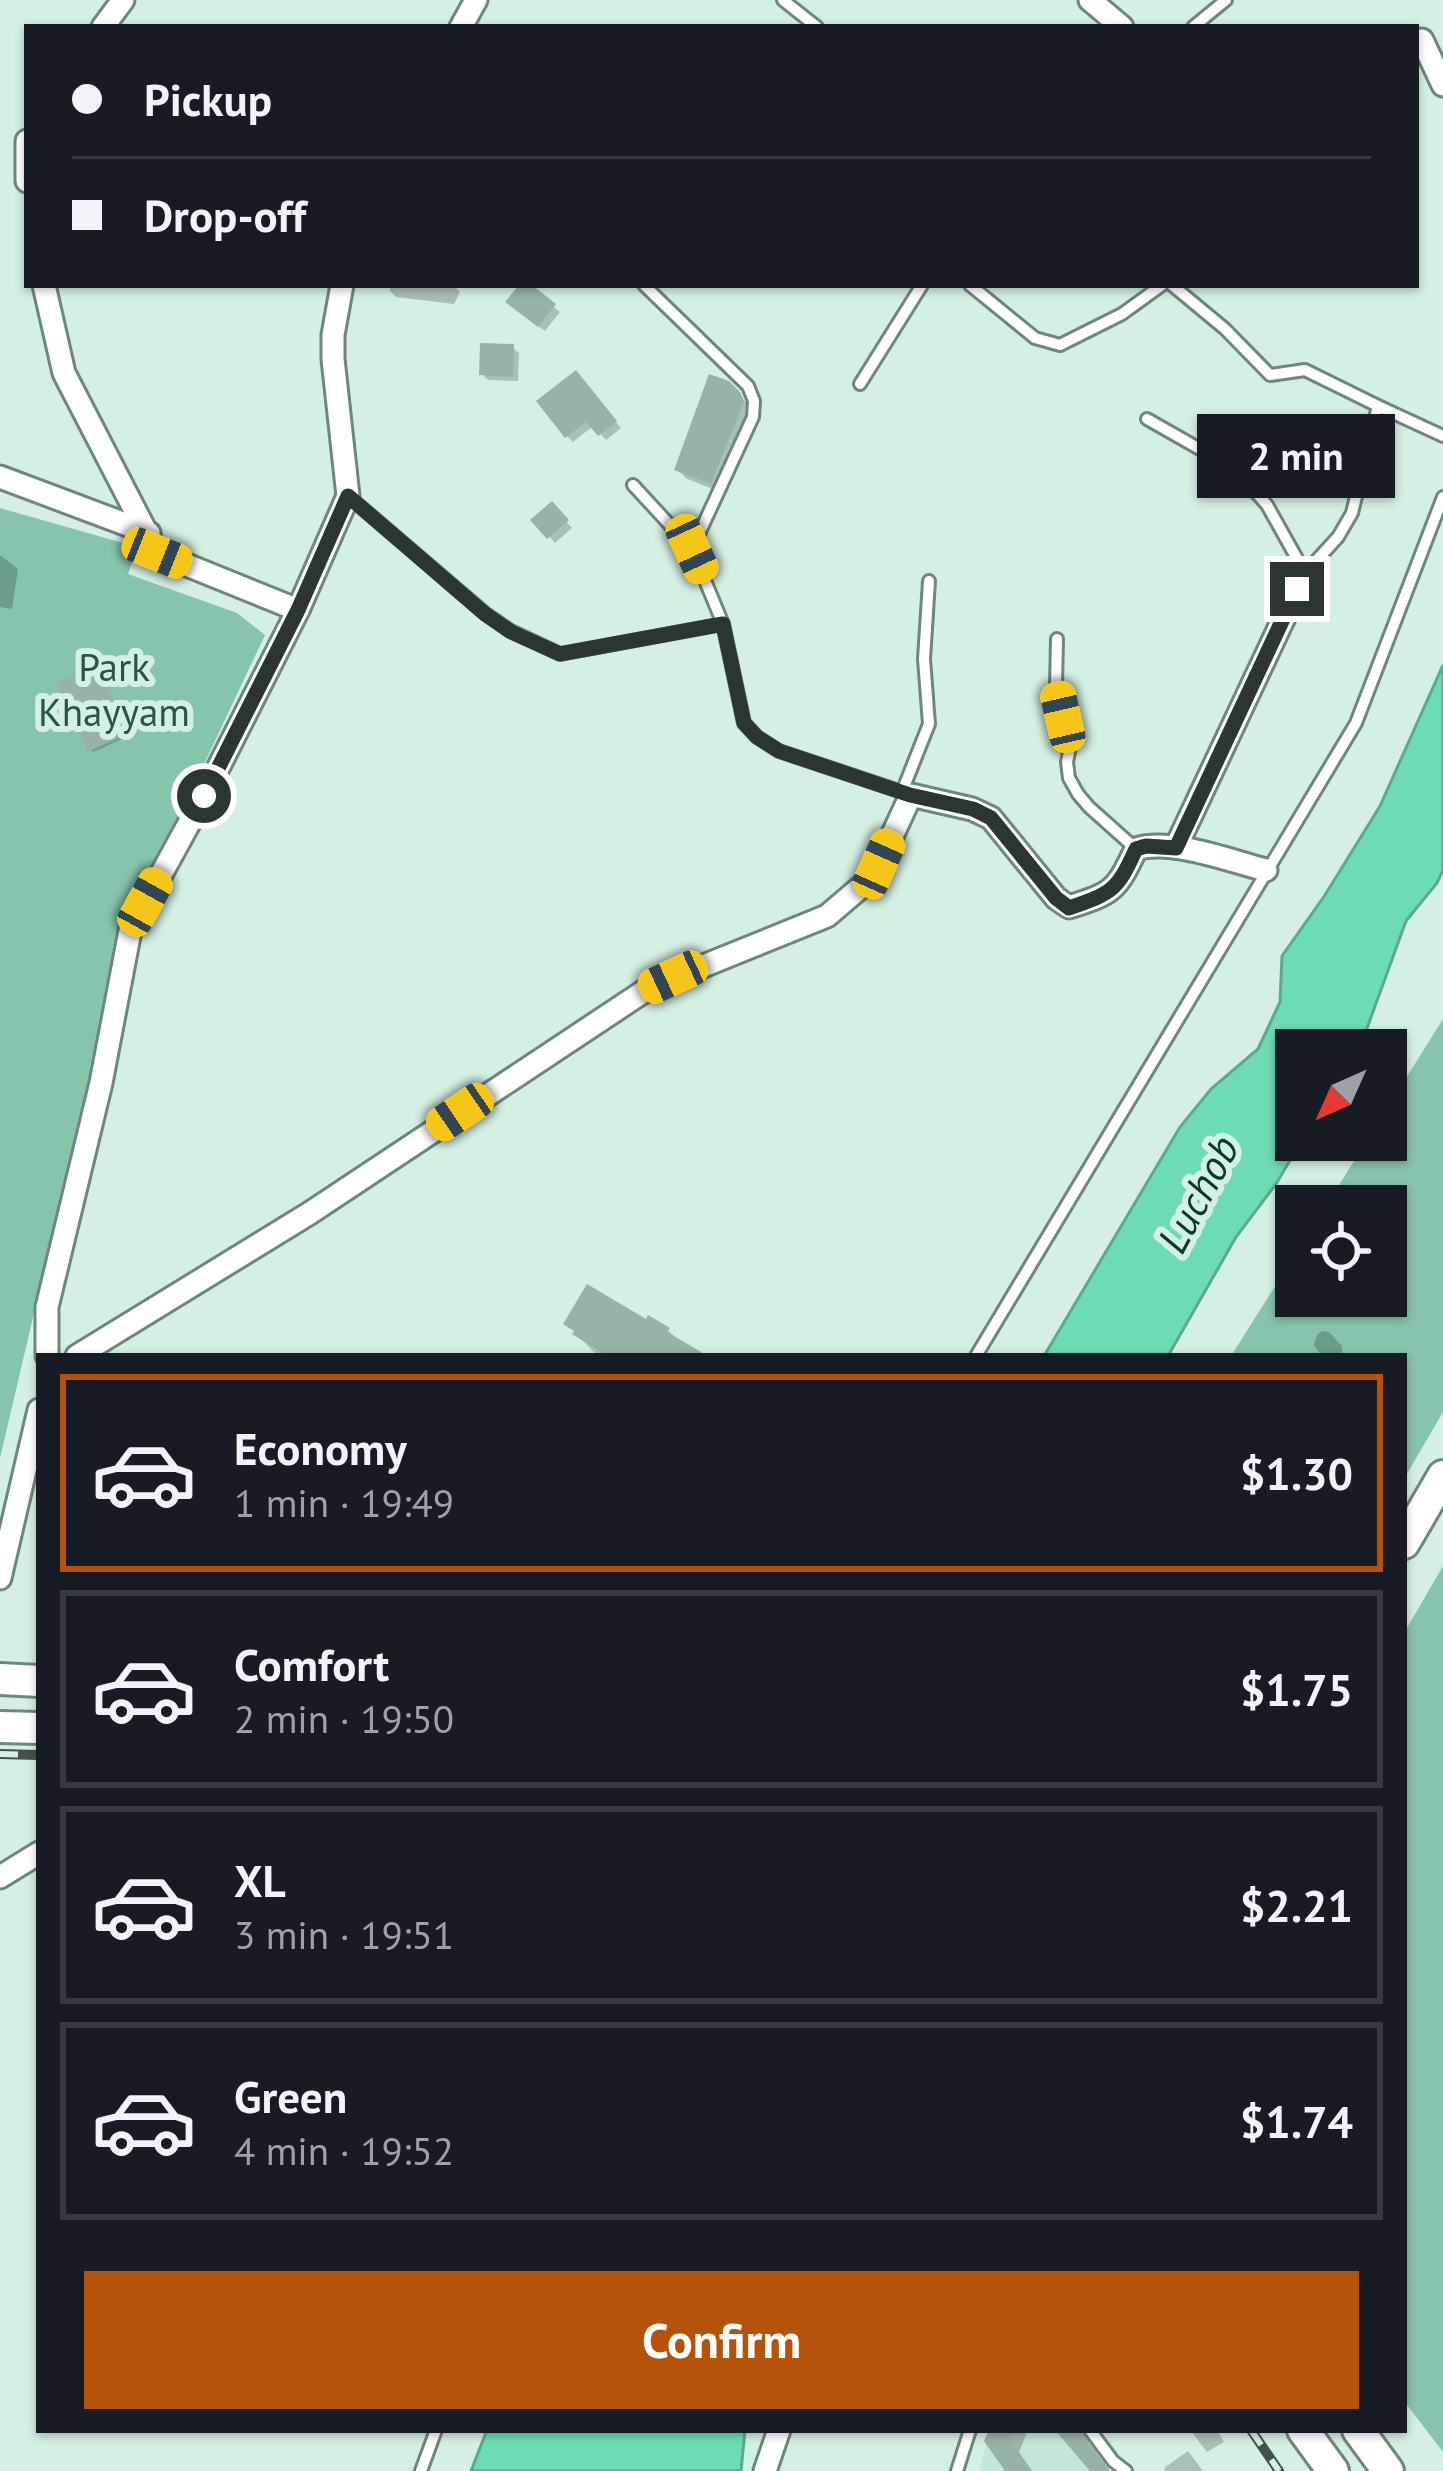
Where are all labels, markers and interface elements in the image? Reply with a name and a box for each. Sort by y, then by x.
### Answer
text: Pickup [144,70,272,128]
text: Drop-off [144,186,306,244]
callout: 2 min [1198,415,1396,499]
text: 2 min [1248,430,1344,481]
car [660,509,724,589]
car [117,523,197,583]
route end [1270,562,1324,616]
park label: Park Khayyam [38,641,190,737]
car [1037,678,1089,756]
route start [177,769,231,823]
car [848,824,910,904]
car [112,862,178,942]
car [633,945,713,1009]
north arrow [1275,1029,1407,1161]
map controls [1275,1029,1407,1317]
car [420,1077,500,1147]
water label: Luchob [1144,1126,1251,1262]
button: locate [1275,1185,1407,1317]
icon: car [90,1419,198,1527]
text: Economy [234,1419,407,1477]
text: $1.30 [1240,1444,1353,1502]
text: 1 min · 19:49 [234,1477,454,1528]
icon: car [90,1635,198,1743]
text: Comfort [234,1635,389,1693]
text: $1.75 [1240,1660,1353,1718]
text: 2 min · 19:50 [234,1693,454,1744]
icon: car [90,1851,198,1959]
text: XL [234,1851,286,1909]
text: $2.21 [1240,1876,1353,1934]
text: 3 min · 19:51 [234,1909,454,1960]
icon: car [90,2067,198,2175]
text: Green [234,2067,347,2125]
text: $1.74 [1240,2092,1353,2150]
text: 4 min · 19:52 [234,2125,454,2176]
button: Confirm [84,2271,1359,2409]

